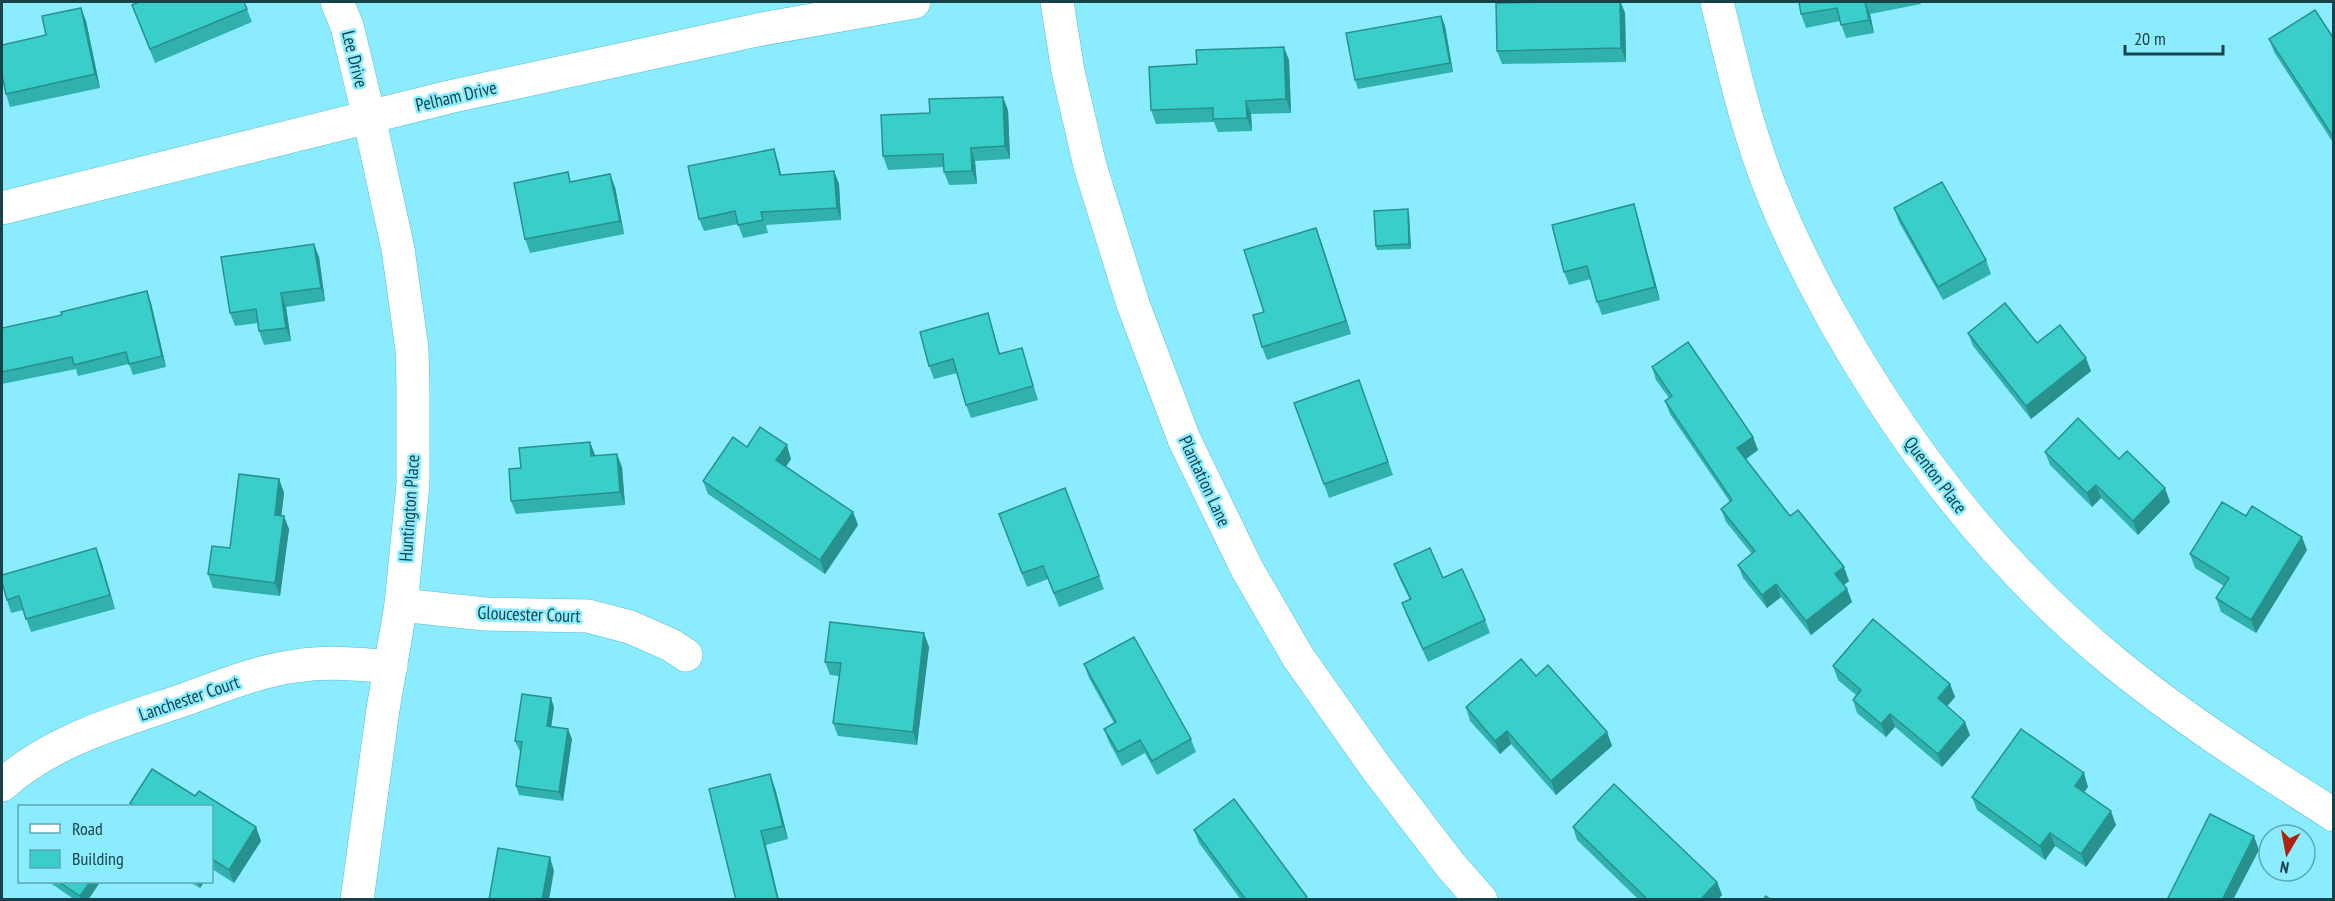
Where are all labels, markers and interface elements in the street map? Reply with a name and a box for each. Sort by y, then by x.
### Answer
scale bar [2125,18,2222,56]
text: 20 m [2134,27,2166,50]
street label: Lee Drive [337,28,373,90]
street label: Pelham Drive [413,76,499,116]
street label: Plantation Lane [1174,432,1236,530]
street label: Quenton Place [1900,432,1972,518]
street label: Huntington Place [394,454,424,562]
street label: Gloucester Court [477,601,581,627]
street label: Lanchester Court [136,670,242,726]
legend [18,805,213,883]
text: Road [72,817,103,840]
north arrow [2257,823,2317,883]
text: Building [72,847,124,870]
text: N [2278,857,2290,878]

